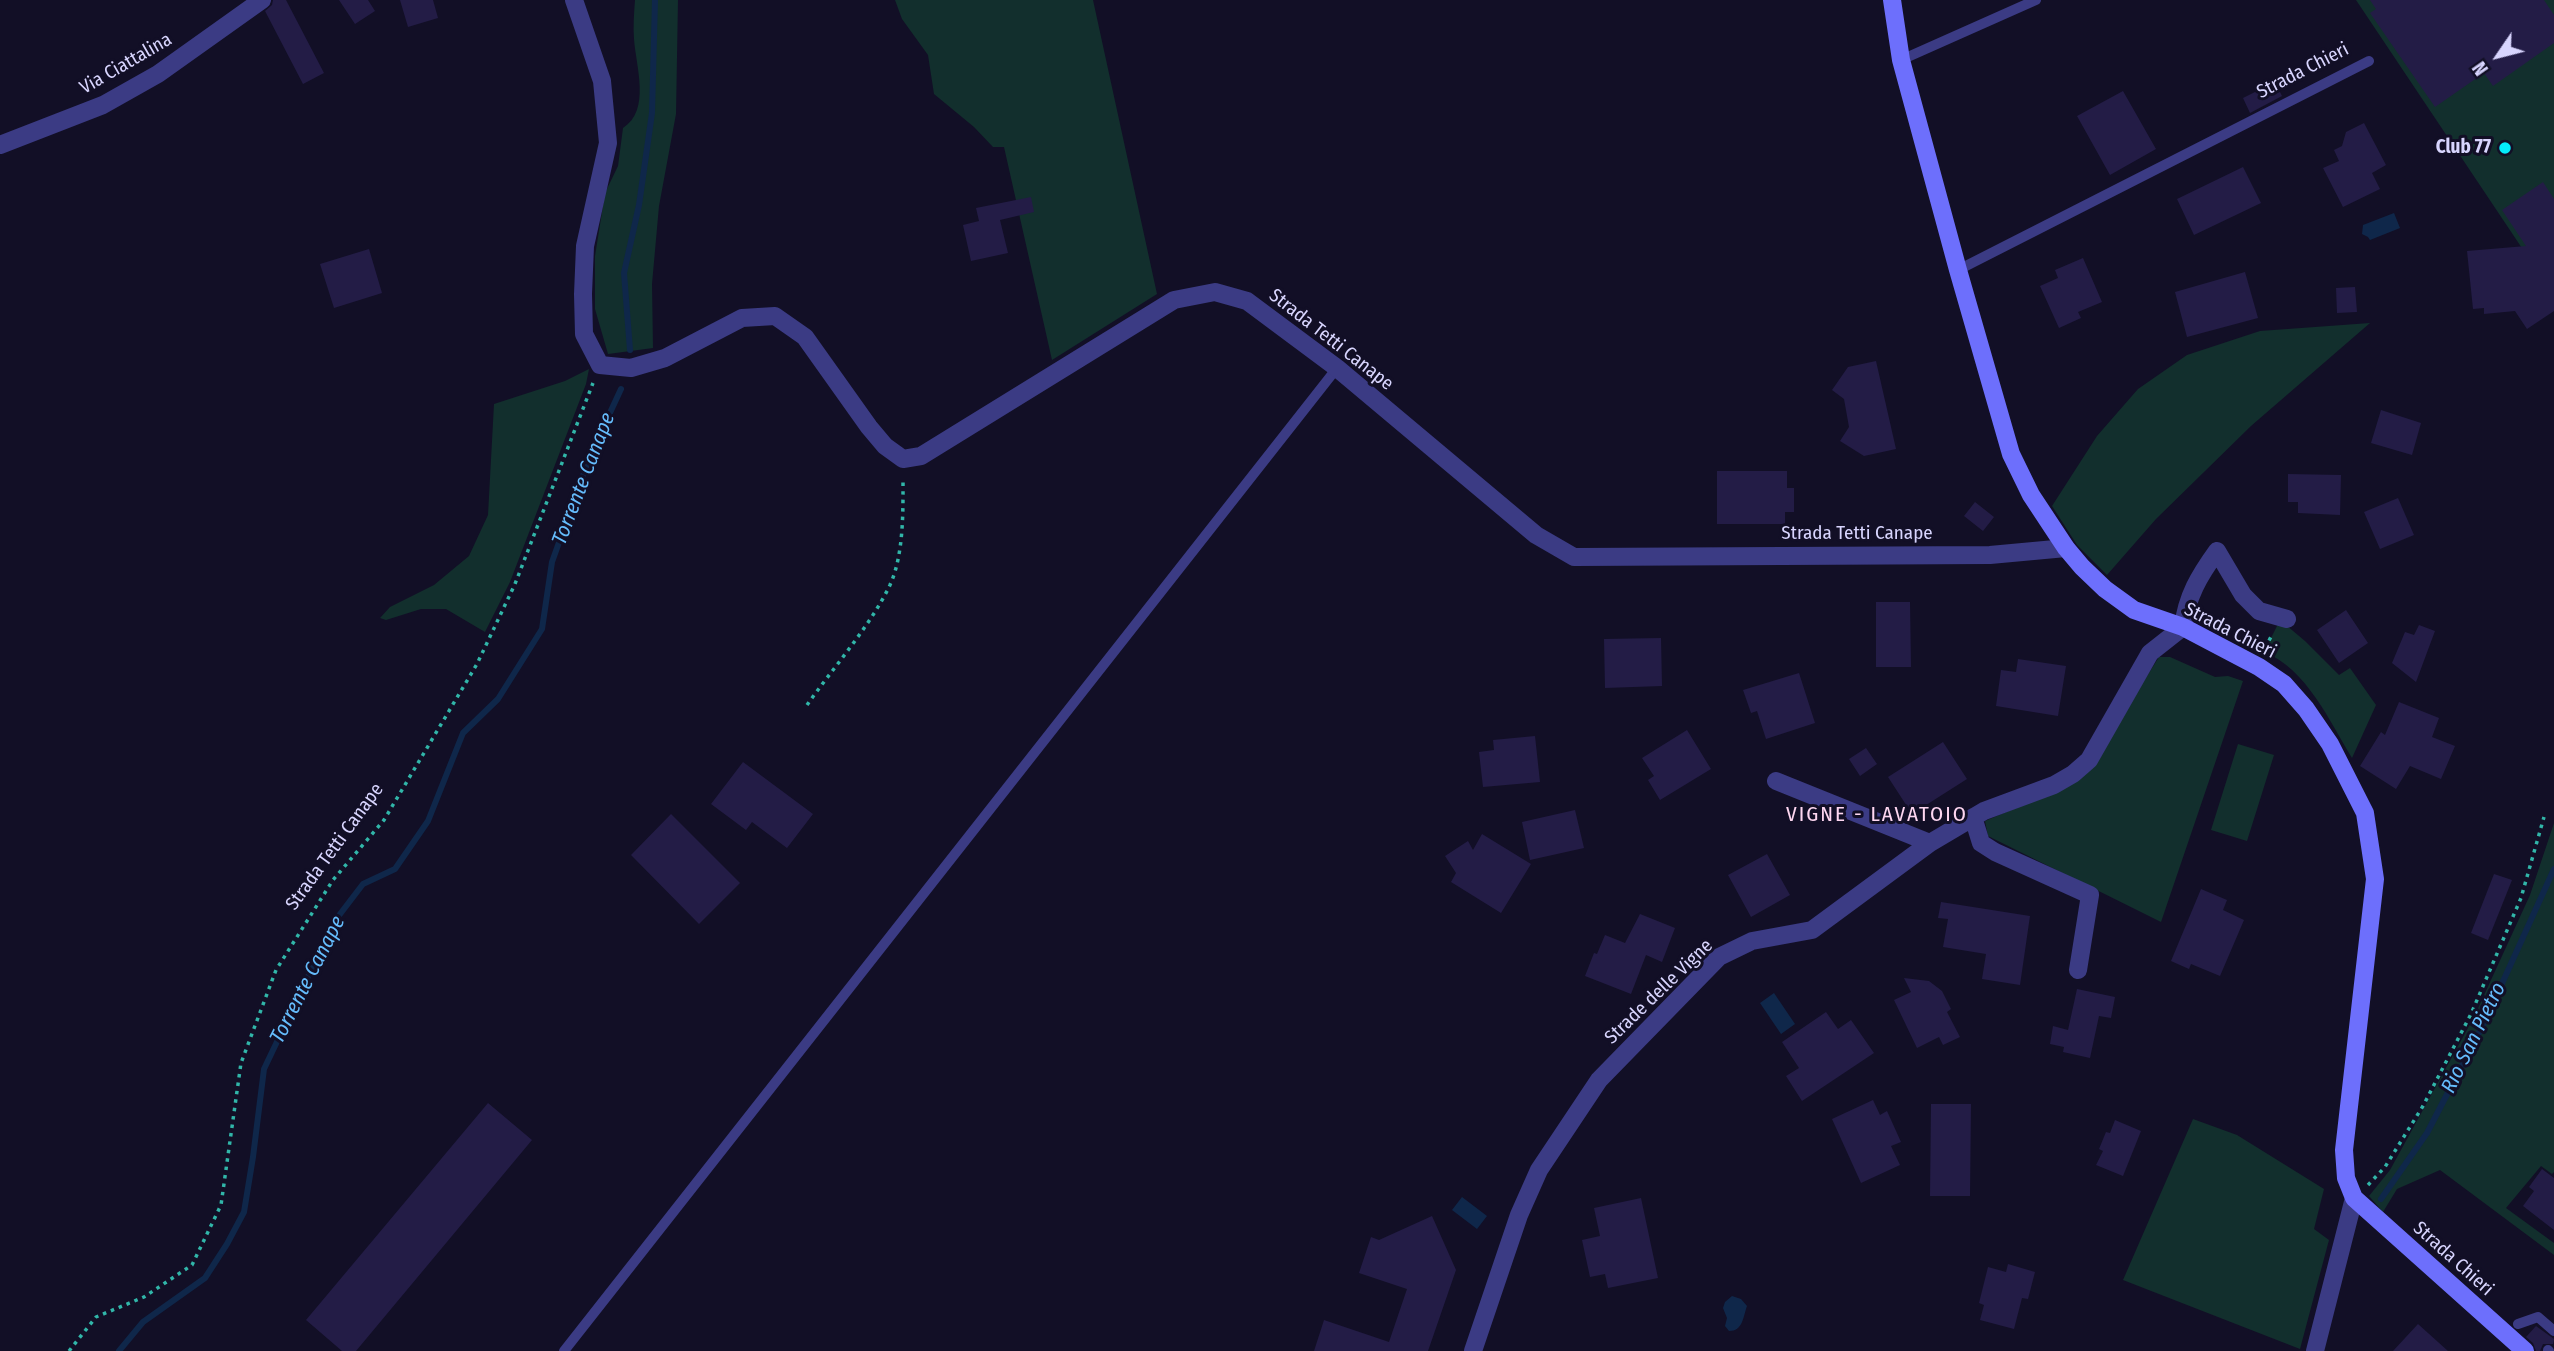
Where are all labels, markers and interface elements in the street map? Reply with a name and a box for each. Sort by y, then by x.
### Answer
north arrow [2463,21,2533,91]
street label: Via Ciattalina [76,28,176,100]
street label: Strada Chieri [2253,38,2353,104]
text: N [2468,57,2493,80]
place label: Club 77 [2436,137,2491,159]
marker: Club 77 [2497,140,2513,156]
street label: Strada Tetti Canape [1264,284,1398,396]
water label: Torrente Canape [547,409,621,549]
street label: Strada Tetti Canape [1781,523,1933,545]
street label: Strada Chieri [2180,598,2280,664]
street label: Strada Tetti Canape [281,779,389,915]
district label: VIGNE - LAVATOIO [1788,802,1966,828]
water label: Torrente Canape [265,912,351,1048]
street label: Strade delle Vigne [1600,935,1718,1049]
water label: Rio San Pietro [2436,979,2512,1097]
street label: Strada Chieri [2408,1217,2498,1301]

